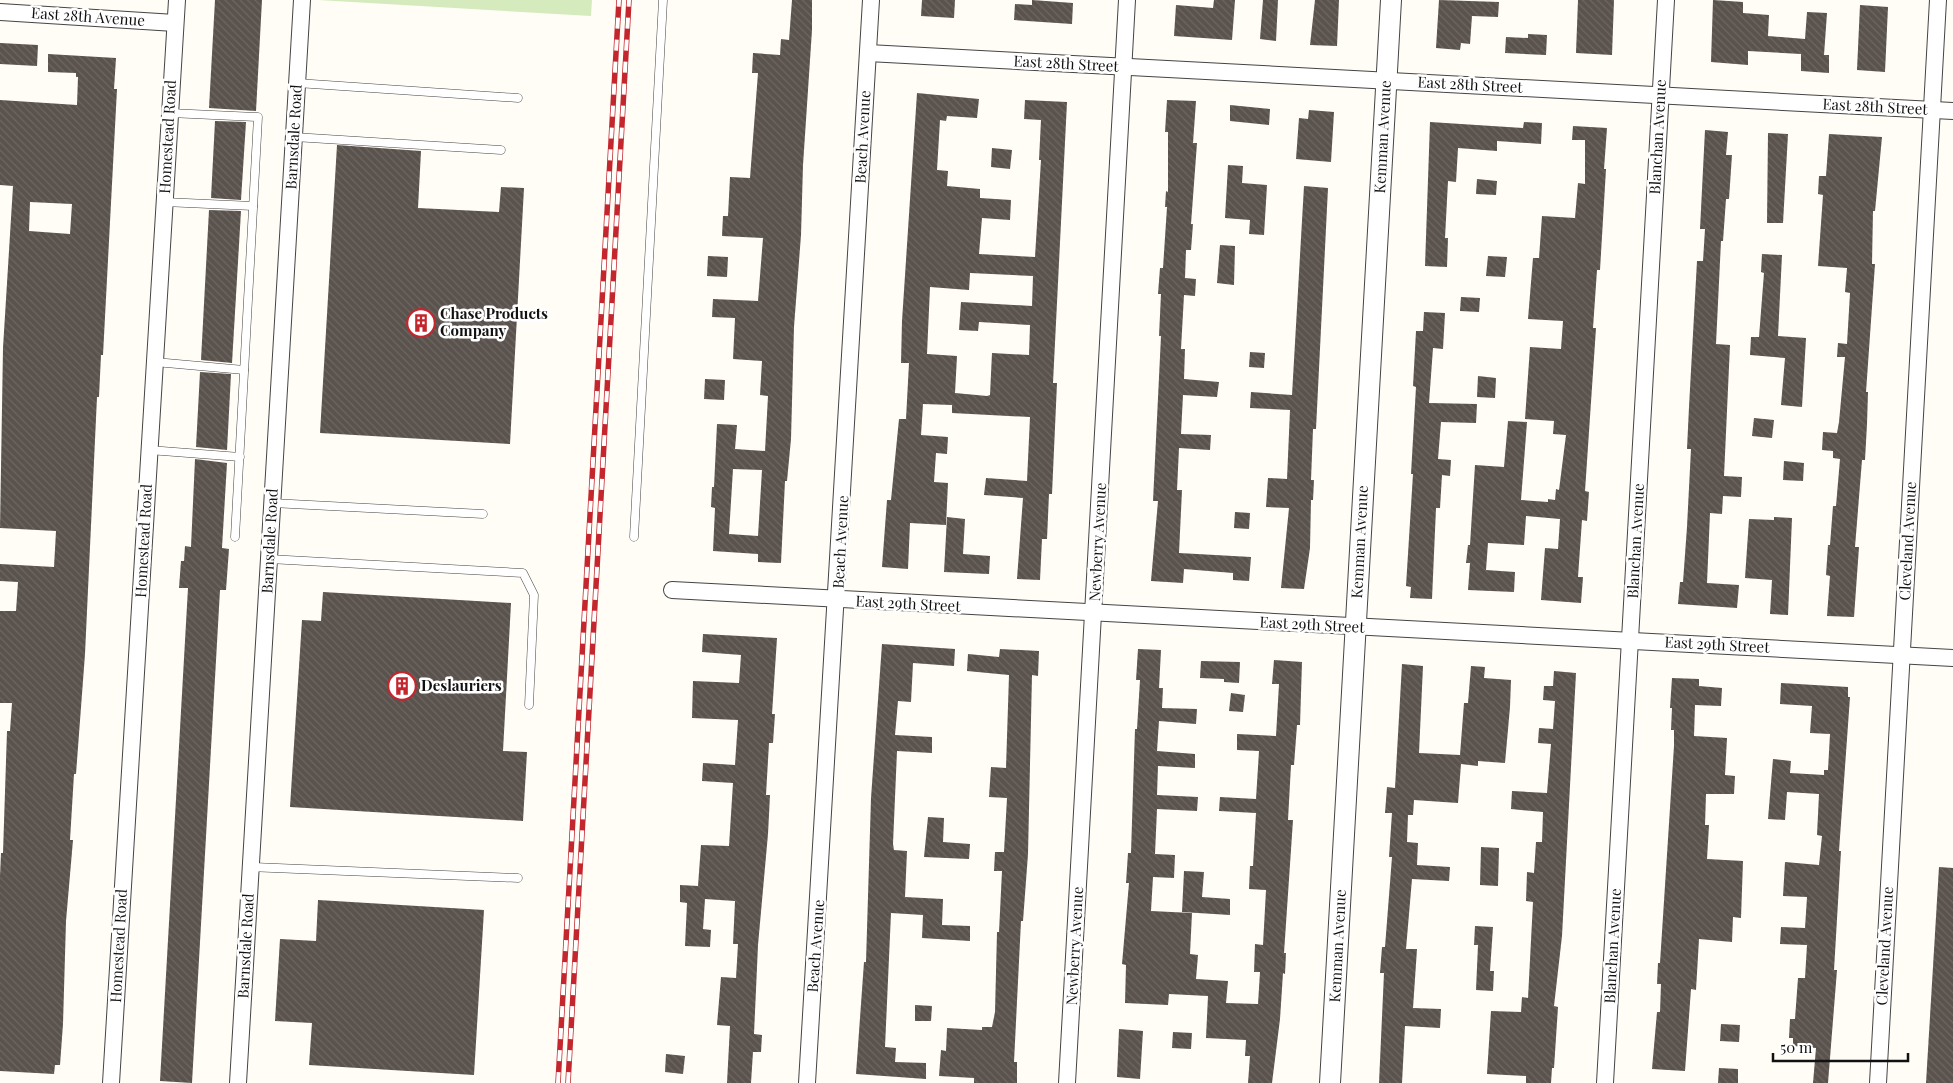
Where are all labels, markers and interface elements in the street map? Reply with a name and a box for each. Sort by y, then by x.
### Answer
street label: East 28th Avenue [31,2,146,30]
street label: East 28th Street [1013,50,1120,76]
street label: East 28th Street [1417,71,1524,97]
street label: Homestead Road [154,79,180,194]
street label: Blanchan Avenue [1644,79,1670,195]
street label: Kemman Avenue [1369,80,1395,194]
street label: Barnsdale Road [280,84,306,190]
street label: Beach Avenue [850,90,874,184]
street label: East 28th Street [1822,93,1929,119]
place label: Chase Products Company [440,303,548,340]
building icon: Chase Products Company [406,308,436,338]
street label: Cleveland Avenue [1894,481,1920,601]
street label: Newberry Avenue [1084,482,1110,602]
street label: Homestead Road [130,483,156,598]
street label: Blanchan Avenue [1622,483,1648,599]
street label: Kemman Avenue [1346,485,1372,599]
street label: Barnsdale Road [256,488,282,594]
street label: Beach Avenue [828,495,852,589]
street label: East 29th Street [855,590,962,616]
street label: East 29th Street [1259,611,1366,637]
street label: East 29th Street [1664,631,1771,657]
building icon: Deslauriers [387,671,417,701]
place label: Deslauriers [421,675,502,695]
street label: Newberry Avenue [1061,886,1087,1006]
street label: Cleveland Avenue [1871,886,1897,1006]
street label: Homestead Road [105,888,131,1003]
street label: Blanchan Avenue [1599,888,1625,1004]
street label: Kemman Avenue [1324,889,1350,1003]
street label: Barnsdale Road [232,893,258,999]
street label: Beach Avenue [802,899,828,993]
scale bar [1773,1030,1908,1062]
text: 50 m [1780,1037,1813,1057]

